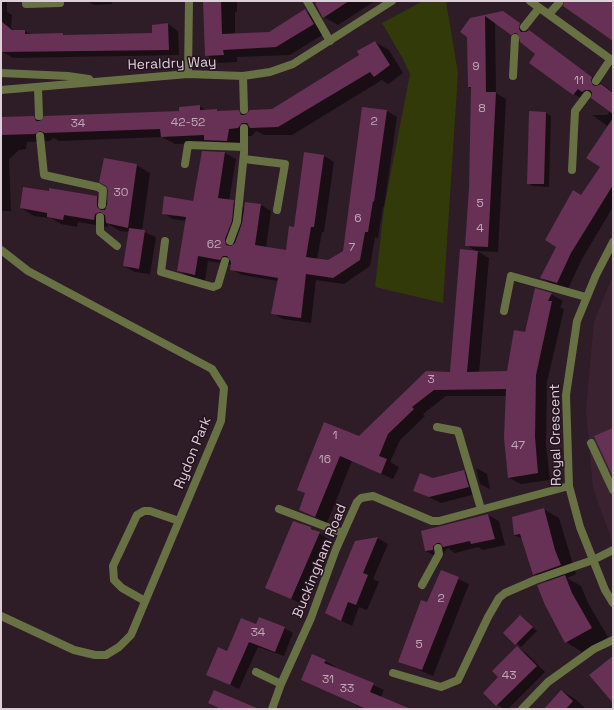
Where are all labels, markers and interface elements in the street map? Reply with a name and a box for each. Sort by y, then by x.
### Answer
street label: Heraldry Way [127,54,217,74]
house number: 9 [472,60,480,74]
house number: 11 [574,74,584,88]
house number: 8 [478,102,486,116]
house number: 2 [370,115,378,129]
house number: 42-52 [171,116,205,130]
house number: 34 [71,117,85,131]
house number: 30 [114,186,128,200]
house number: 5 [476,197,484,211]
house number: 6 [354,212,362,226]
house number: 4 [476,222,484,236]
house number: 62 [207,238,221,252]
house number: 7 [349,241,355,255]
house number: 3 [427,373,435,387]
street label: Royal Crescent [547,384,565,486]
street label: Rydon Park [171,414,215,492]
house number: 1 [332,429,338,443]
house number: 47 [511,439,525,453]
house number: 16 [319,453,331,467]
street label: Buckingham Road [289,502,351,620]
house number: 2 [437,592,445,606]
house number: 34 [251,626,265,640]
house number: 5 [415,638,423,652]
house number: 43 [502,669,516,683]
house number: 31 [322,673,334,687]
house number: 33 [340,682,354,696]

